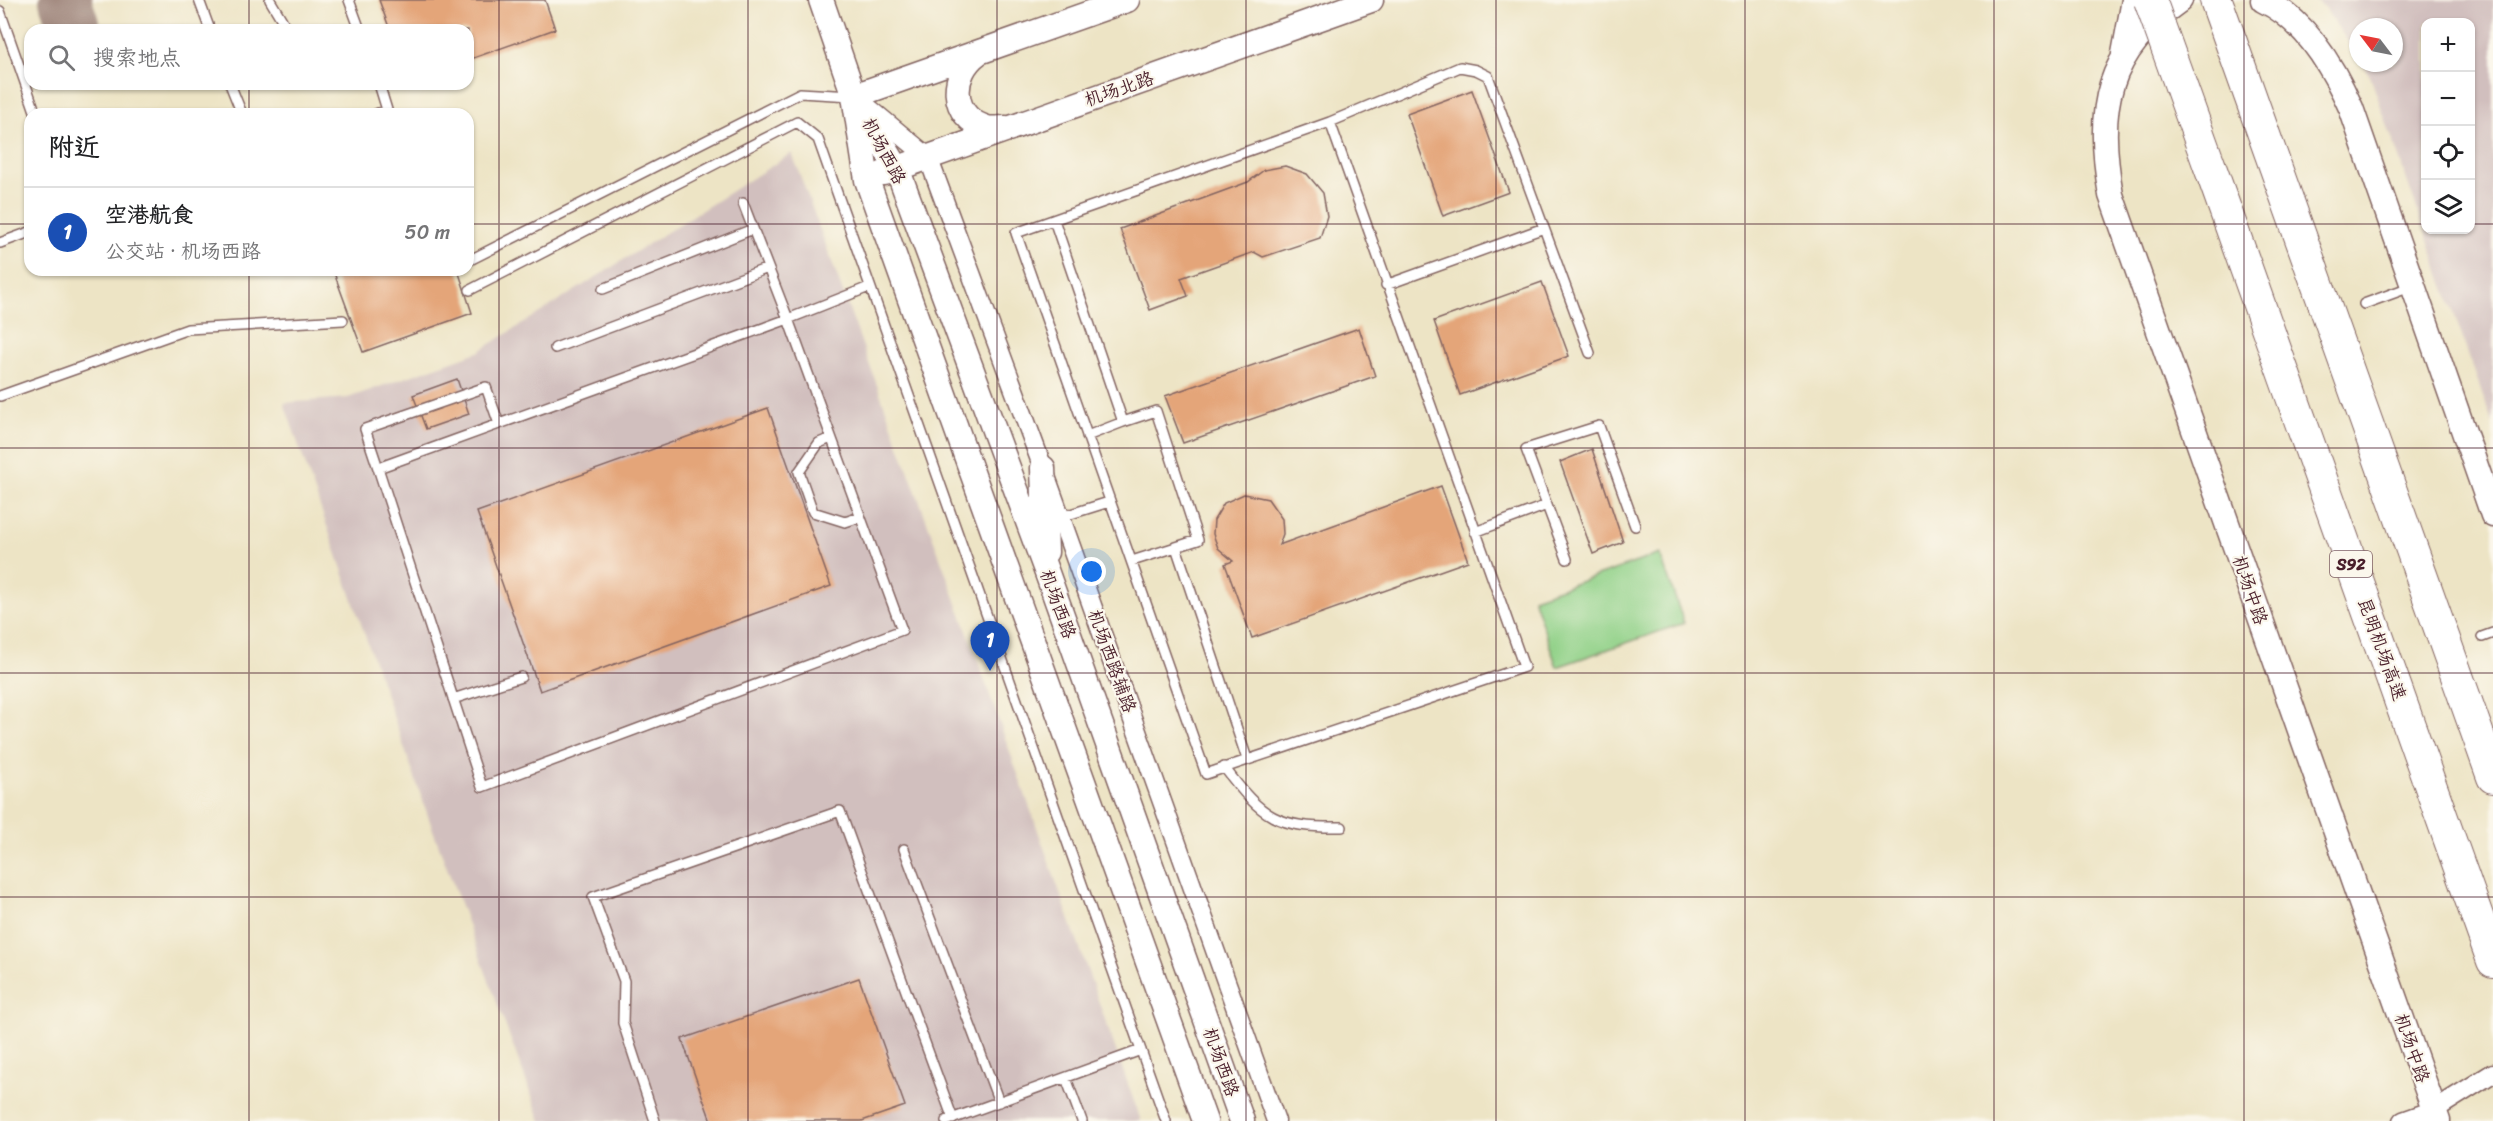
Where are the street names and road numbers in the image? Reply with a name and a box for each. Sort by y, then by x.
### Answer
street label: 机场北路 [1080,62,1158,116]
street label: 机场西路 [853,112,915,190]
street label: 机场中路 [2223,551,2277,629]
road number: S92 [2330,551,2372,577]
street label: 机场西路 [1031,565,1085,643]
street label: 昆明机场高速 [2348,593,2416,705]
street label: 机场西路辅路 [1078,605,1146,717]
street label: 机场中路 [2385,1009,2439,1087]
street label: 机场西路 [1194,1023,1248,1101]

